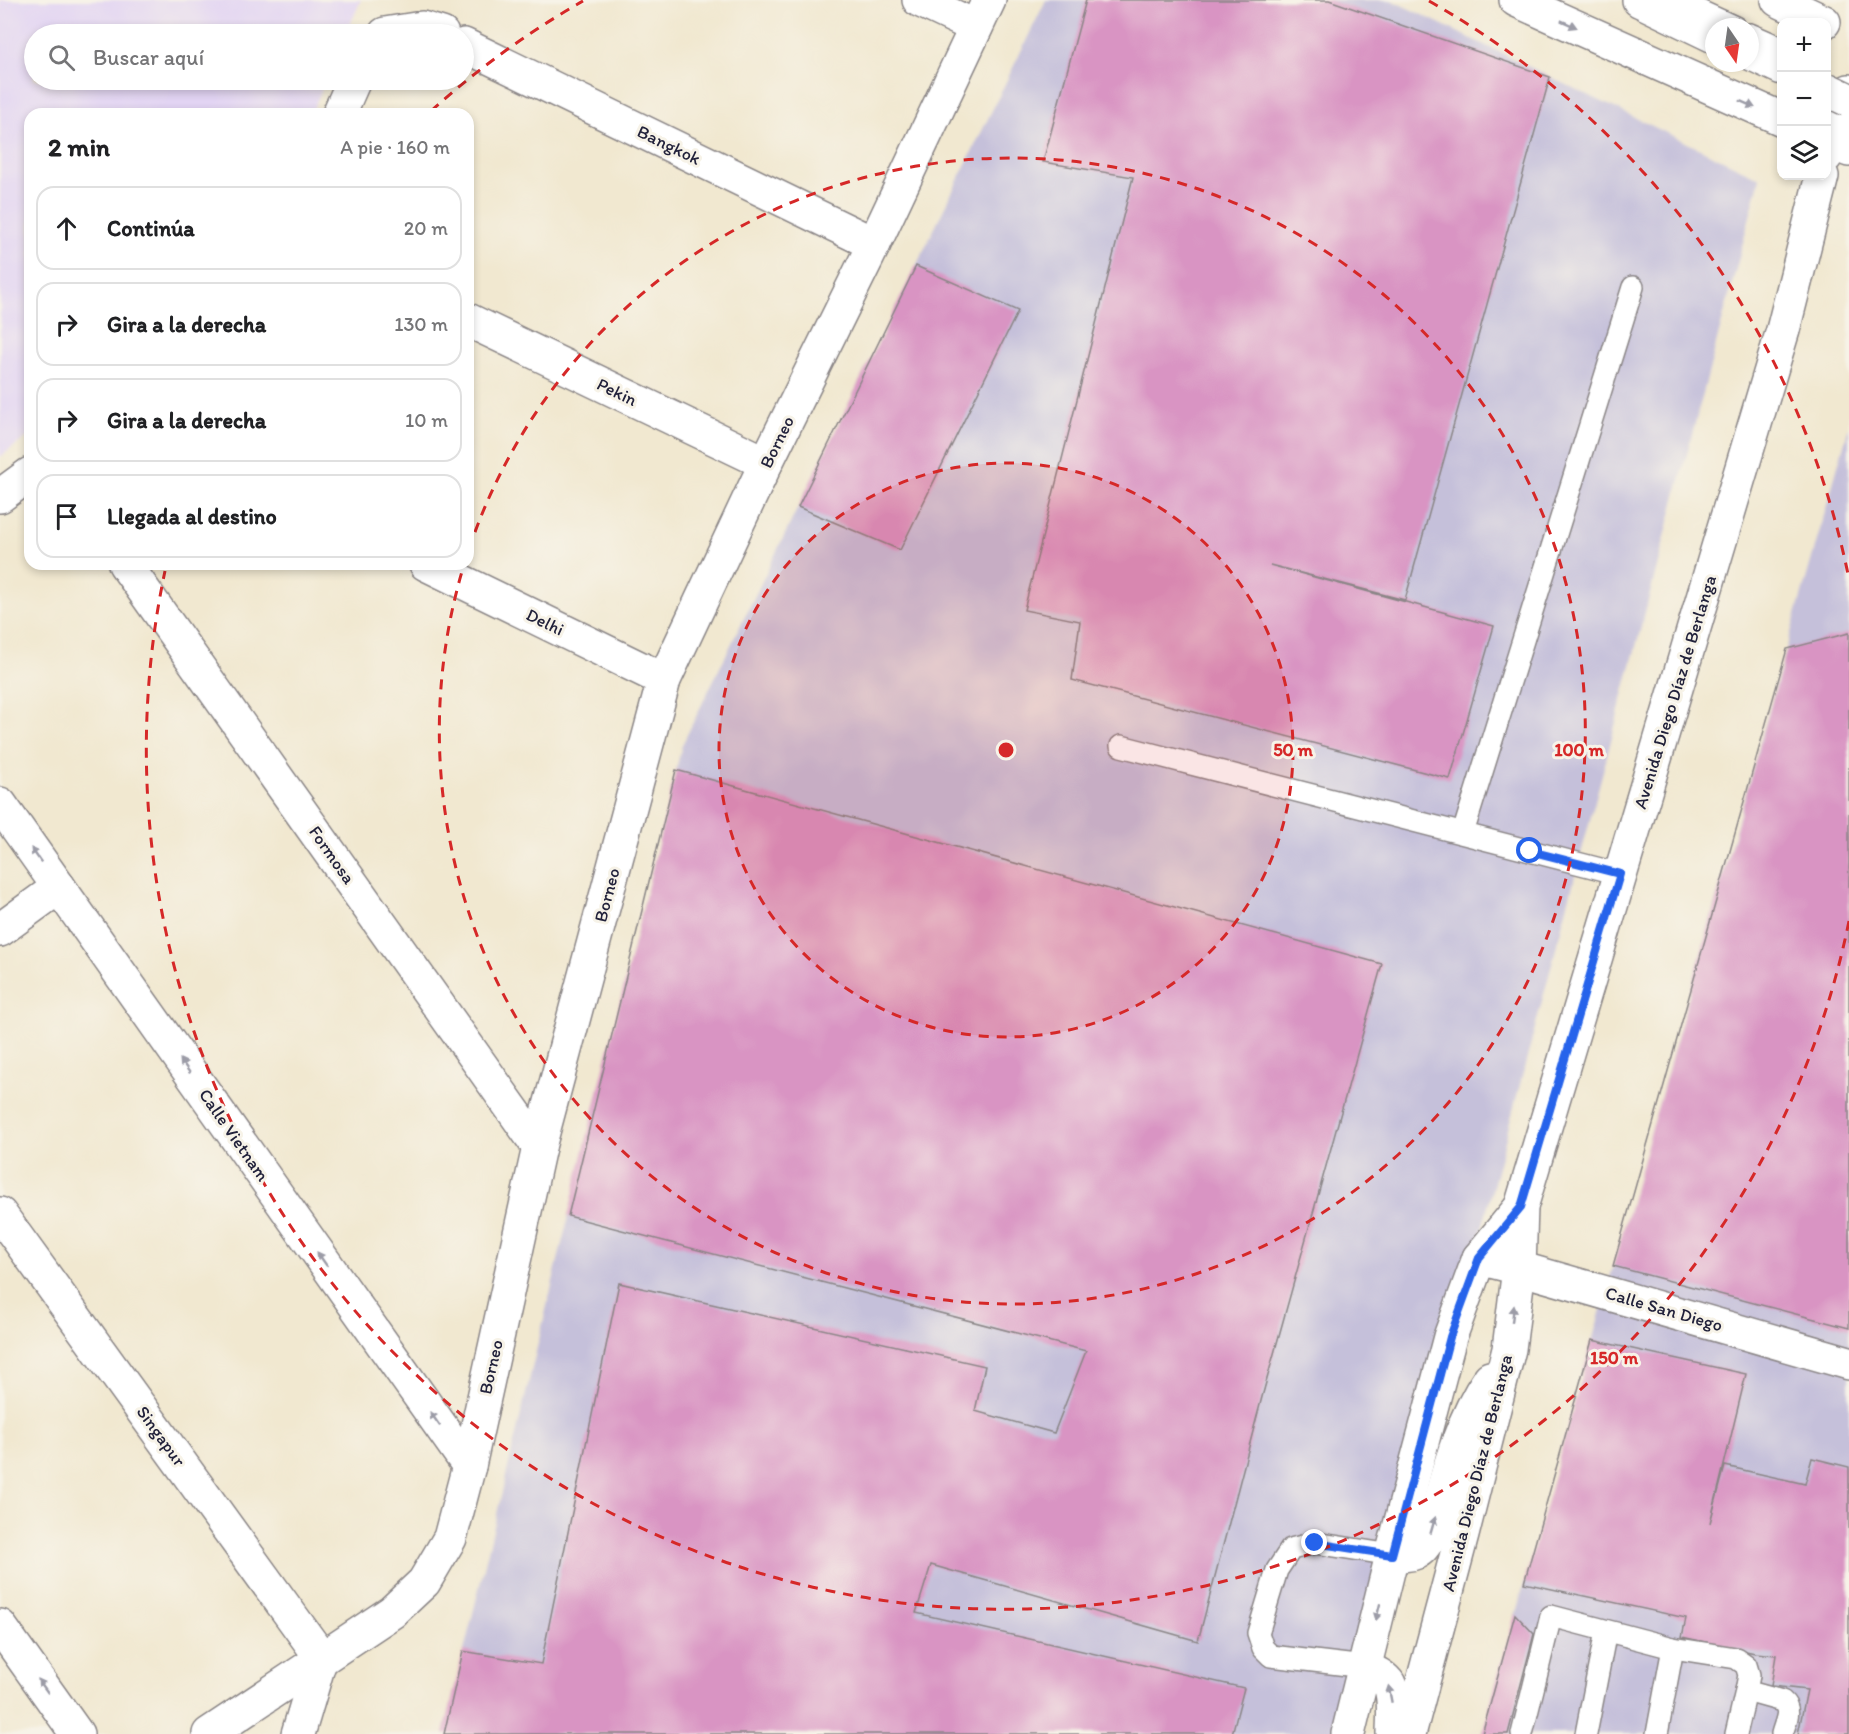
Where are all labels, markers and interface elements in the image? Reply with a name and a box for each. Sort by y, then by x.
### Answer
north arrow [1705,18,1759,72]
map controls [1777,18,1831,180]
button: + [1777,18,1831,72]
one-way arrow [1561,19,1579,29]
search box [24,24,474,90]
icon: search [45,41,78,74]
text: Buscar aquí [93,44,204,71]
button: − [1777,72,1831,126]
one-way arrow [1739,99,1756,108]
street label: Bangkok [634,120,705,170]
button: layers [1777,126,1831,180]
text: 2 min [48,131,110,163]
text: A pie · 160 m [340,135,450,159]
icon: ahead [50,212,83,245]
text: Continúa [107,215,195,242]
text: 20 m [404,216,448,240]
icon: right [50,308,83,341]
text: Gira a la derecha [107,311,266,338]
text: 130 m [394,312,448,336]
street label: Pekin [593,373,641,411]
icon: right [50,404,83,437]
text: Gira a la derecha [107,407,266,434]
text: 10 m [405,408,448,432]
street label: Borneo [755,412,799,472]
icon: arrive [50,500,83,533]
text: Llegada al destino [107,503,277,530]
street label: Avenida Diego Díaz de Berlanga [1629,572,1721,812]
street label: Delhi [522,603,568,641]
text: 50 m [1273,739,1314,761]
text: 100 m [1554,739,1605,761]
centre of rings [996,740,1016,760]
street label: Formosa [304,822,360,889]
route start [1516,837,1542,863]
one-way arrow [30,848,42,864]
street label: Borneo [589,865,625,925]
one-way arrow [180,1058,191,1074]
street label: Calle Vietnam [194,1085,274,1186]
one-way arrow [316,1252,328,1268]
street label: Calle San Diego [1603,1282,1725,1336]
one-way arrow [1508,1305,1518,1324]
street label: Borneo [474,1338,508,1396]
text: 150 m [1590,1347,1639,1369]
street label: Avenida Diego Díaz de Berlanga [1437,1352,1517,1594]
street label: Singapur [132,1401,191,1471]
one-way arrow [429,1411,441,1427]
one-way arrow [1429,1516,1438,1534]
route end [1301,1529,1327,1555]
one-way arrow [1373,1603,1383,1621]
one-way arrow [37,1679,49,1695]
one-way arrow [1385,1684,1394,1703]

